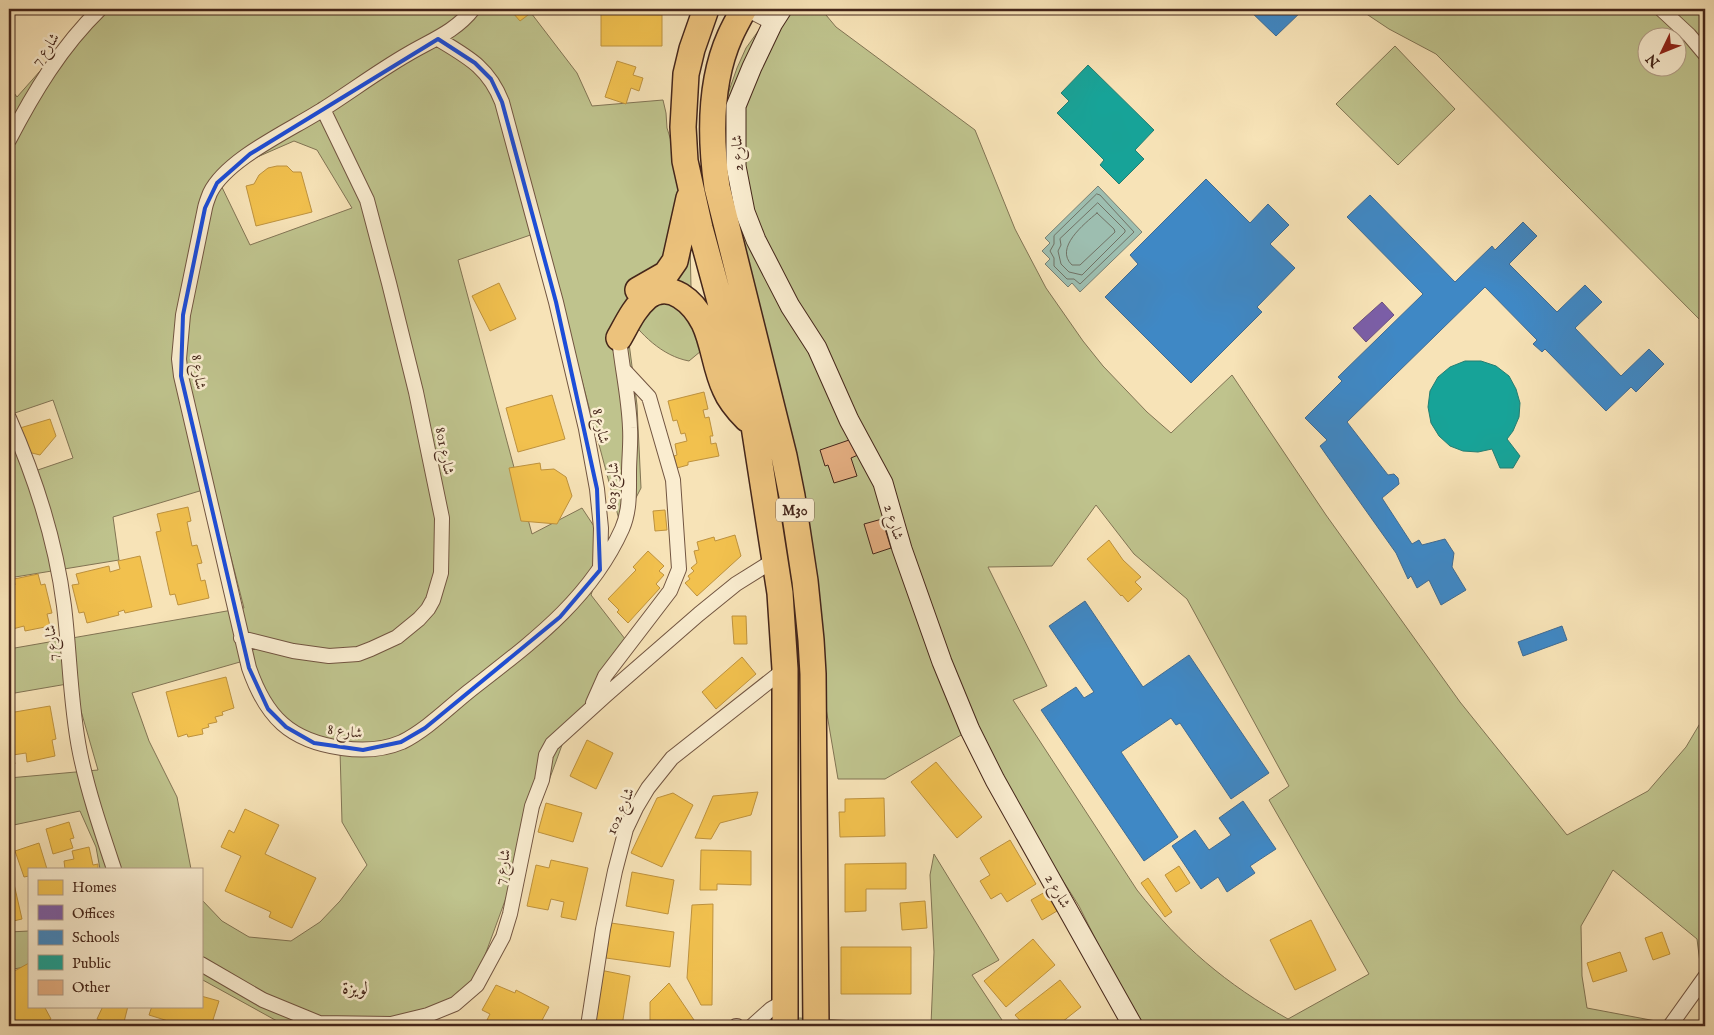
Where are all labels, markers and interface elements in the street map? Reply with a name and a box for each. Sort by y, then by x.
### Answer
north arrow [1636,28,1686,78]
street label: شارع 7 [27,29,66,71]
text: N [1643,50,1665,71]
street label: شارع 2 [727,134,751,171]
street label: شارع 8 [184,353,210,391]
street label: شارع 8 [585,407,613,446]
street label: شارع 801 [428,426,458,477]
street label: شارع 803 [602,461,626,511]
road number: M30 [776,498,814,522]
street label: شارع 2 [876,502,908,543]
street label: شارع 7 [40,624,66,662]
street label: شارع 8 [326,720,364,746]
street label: شارع 102 [602,785,642,839]
street label: شارع 7 [490,847,518,887]
legend [28,868,202,1008]
street label: شارع 2 [1038,871,1075,913]
text: Homes [72,878,116,897]
text: Offices [72,904,115,923]
text: Schools [72,928,120,947]
text: Public [72,954,111,973]
text: Other [72,978,110,997]
district label: لويزة [342,978,368,1001]

